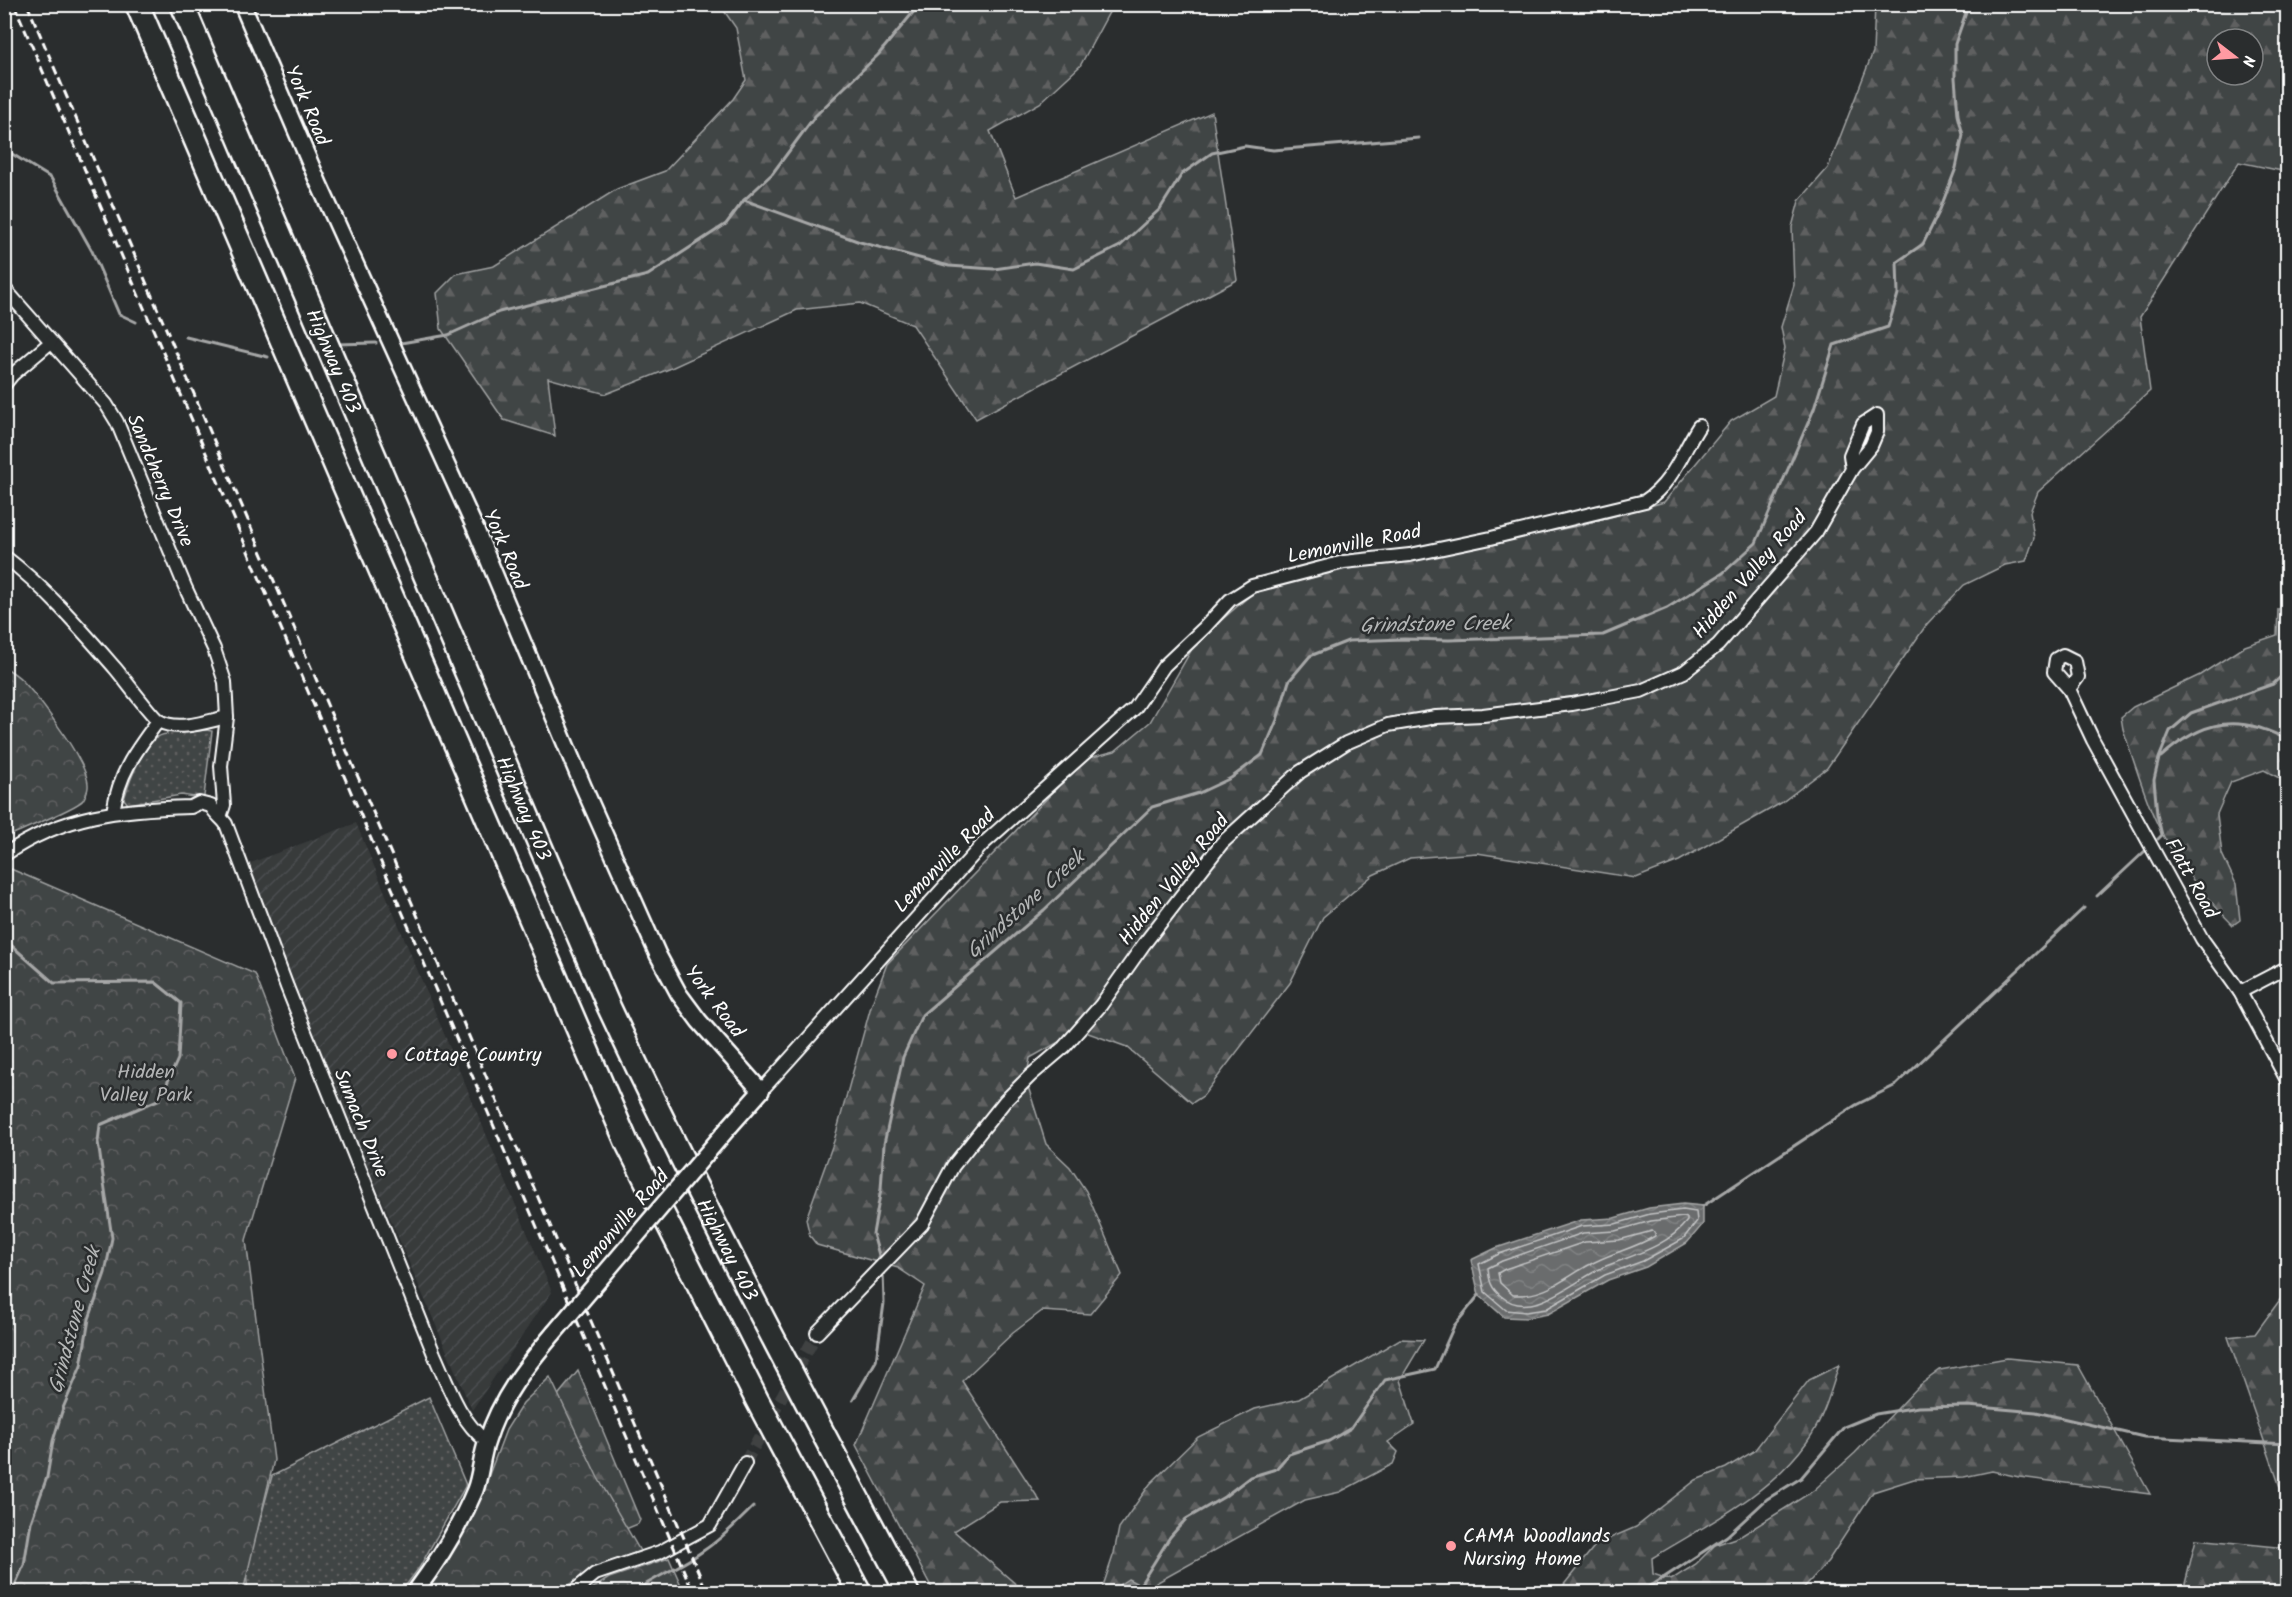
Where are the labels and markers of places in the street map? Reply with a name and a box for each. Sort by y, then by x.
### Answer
place label: Cottage Country [404,1040,542,1072]
marker: Cottage Country [385,1047,399,1061]
place label: CAMA Woodlands Nursing Home [1463,1521,1611,1576]
marker: CAMA Woodlands Nursing Home [1444,1539,1458,1553]

